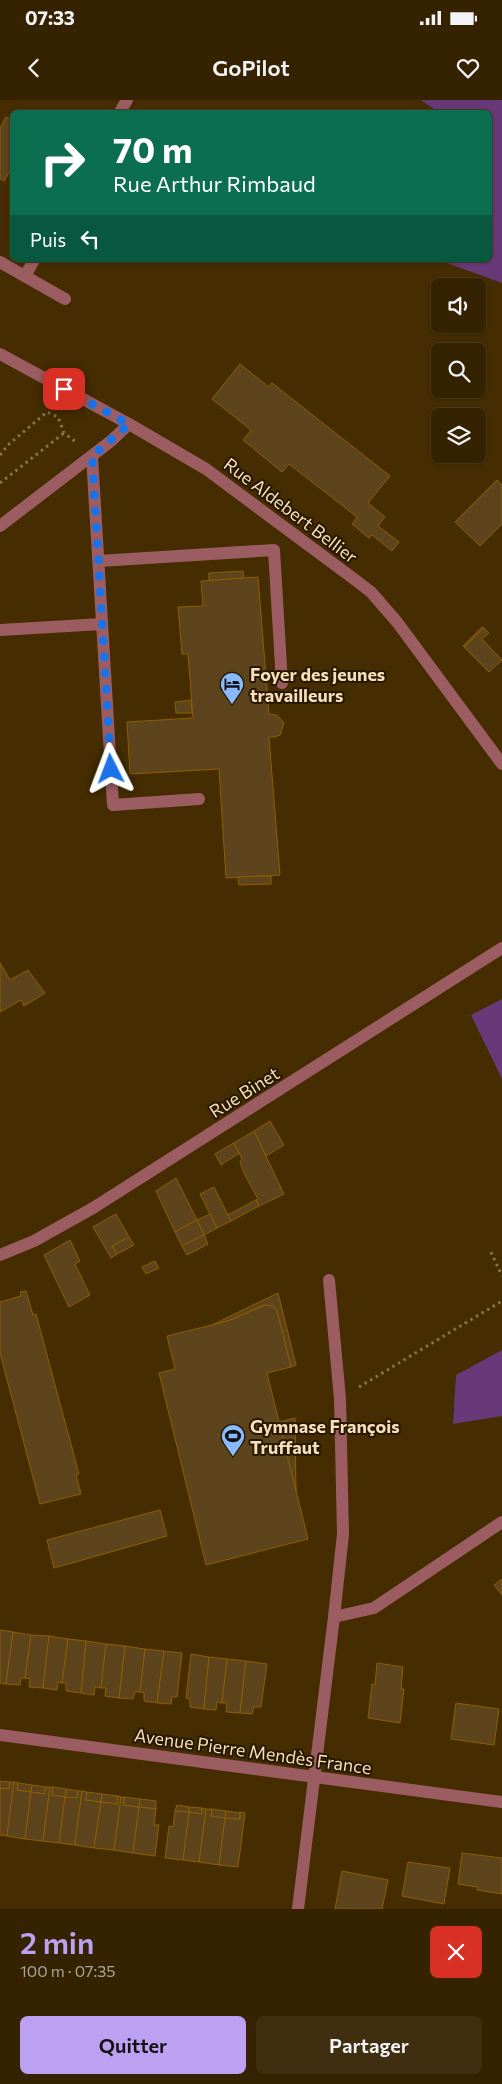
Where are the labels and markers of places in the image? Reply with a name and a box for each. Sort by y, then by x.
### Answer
pin [43,368,85,410]
place label: Foyer des jeunes travailleurs [250,663,385,706]
hotel icon: Foyer des jeunes travailleurs [219,671,245,705]
place label: Gymnase François Truffaut [250,1415,400,1458]
sports icon: Gymnase François Truffaut [220,1423,246,1457]

